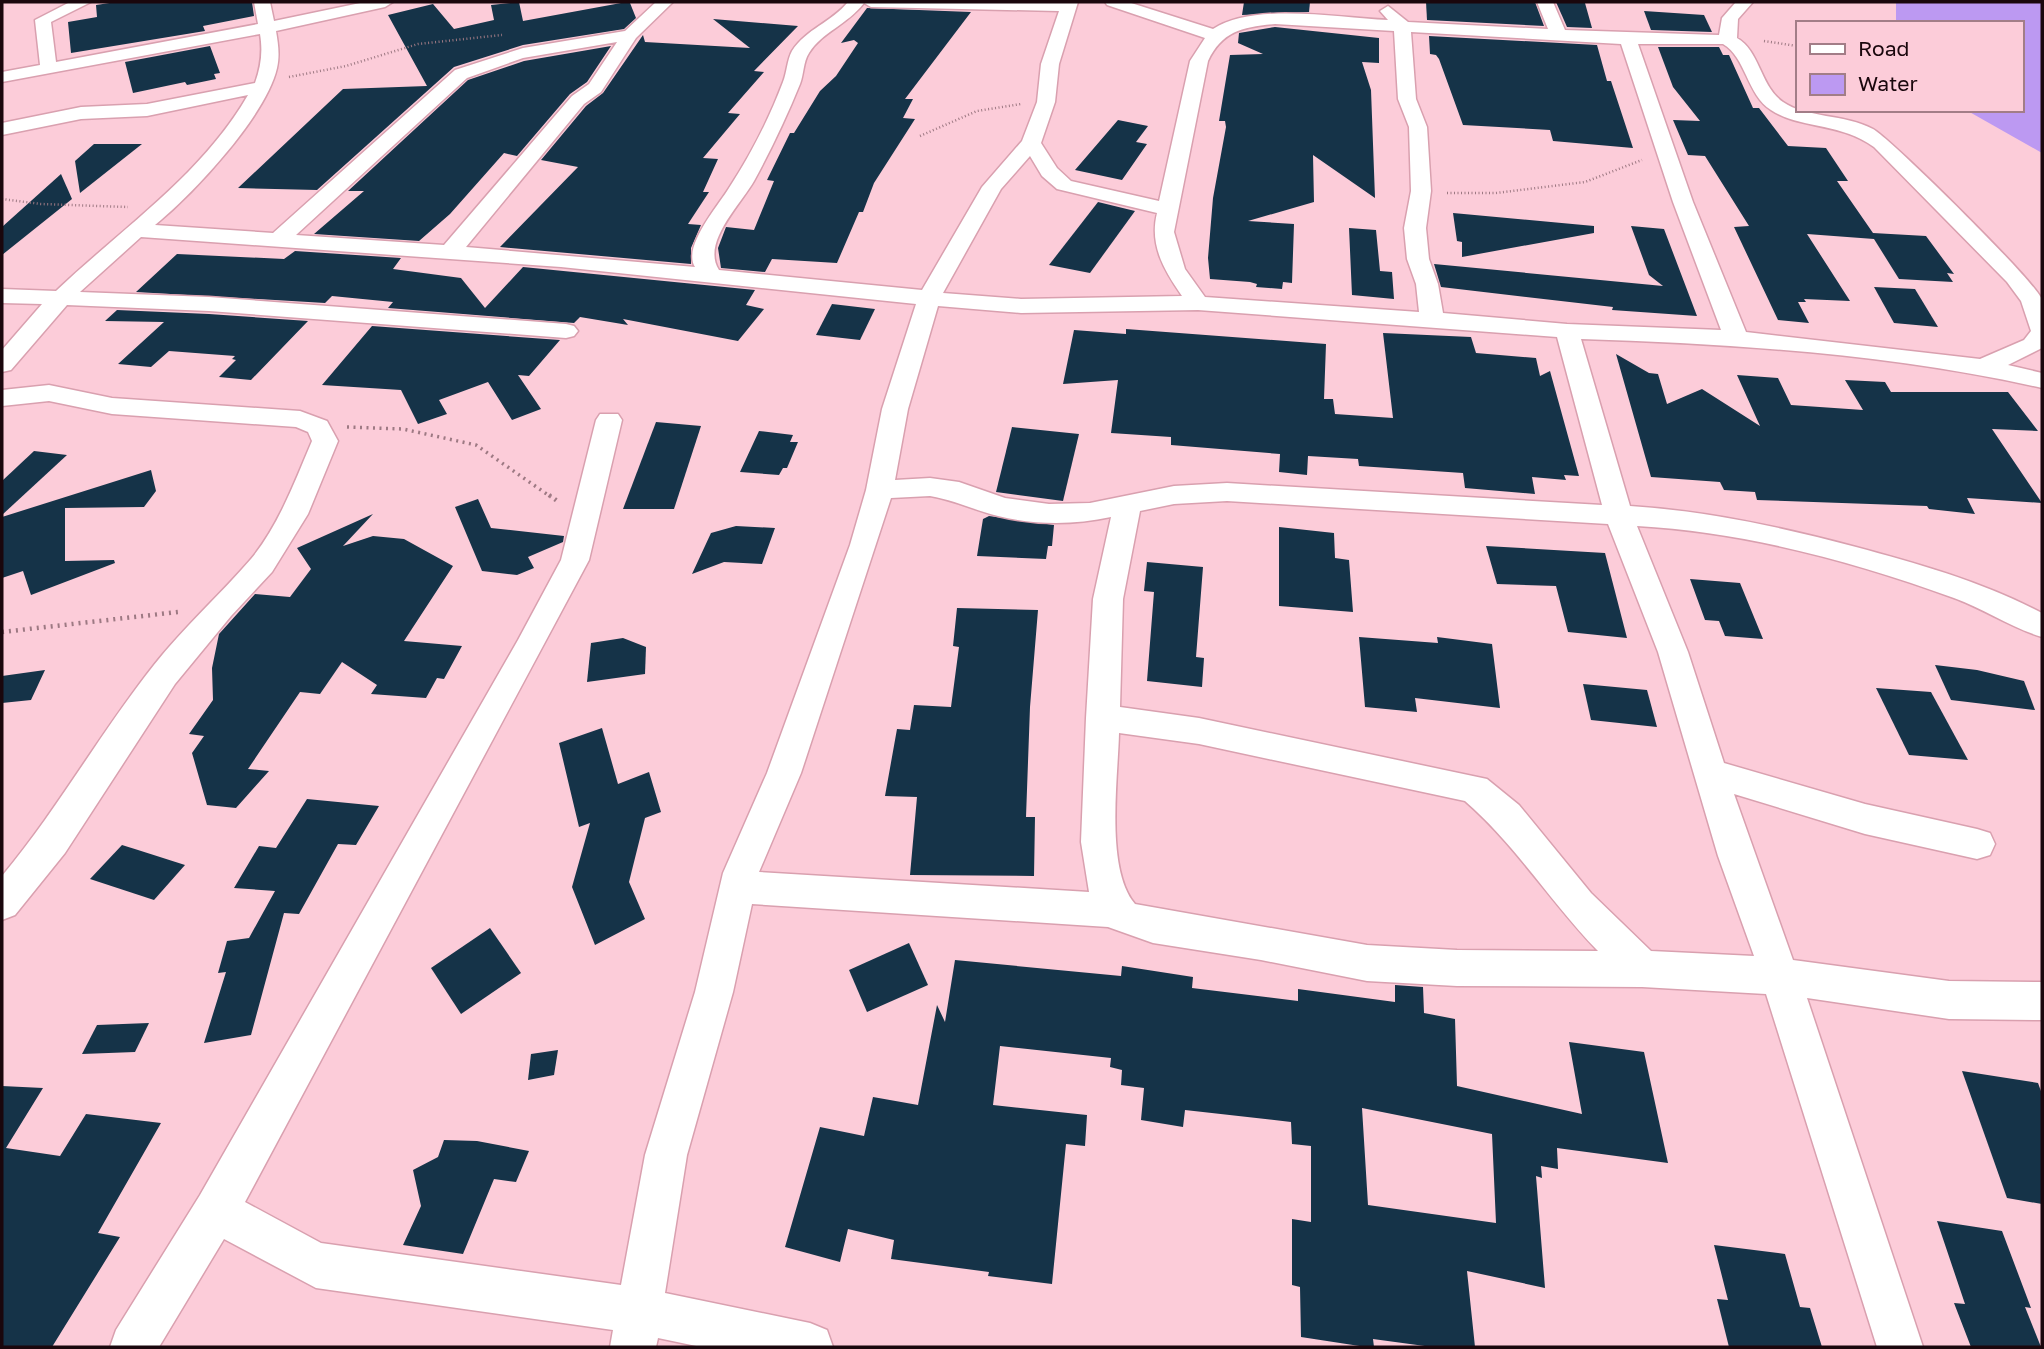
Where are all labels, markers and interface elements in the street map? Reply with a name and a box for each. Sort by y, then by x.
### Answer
legend [1796,21,2023,112]
text: Road [1858,35,1909,61]
text: Water [1858,70,1918,96]

